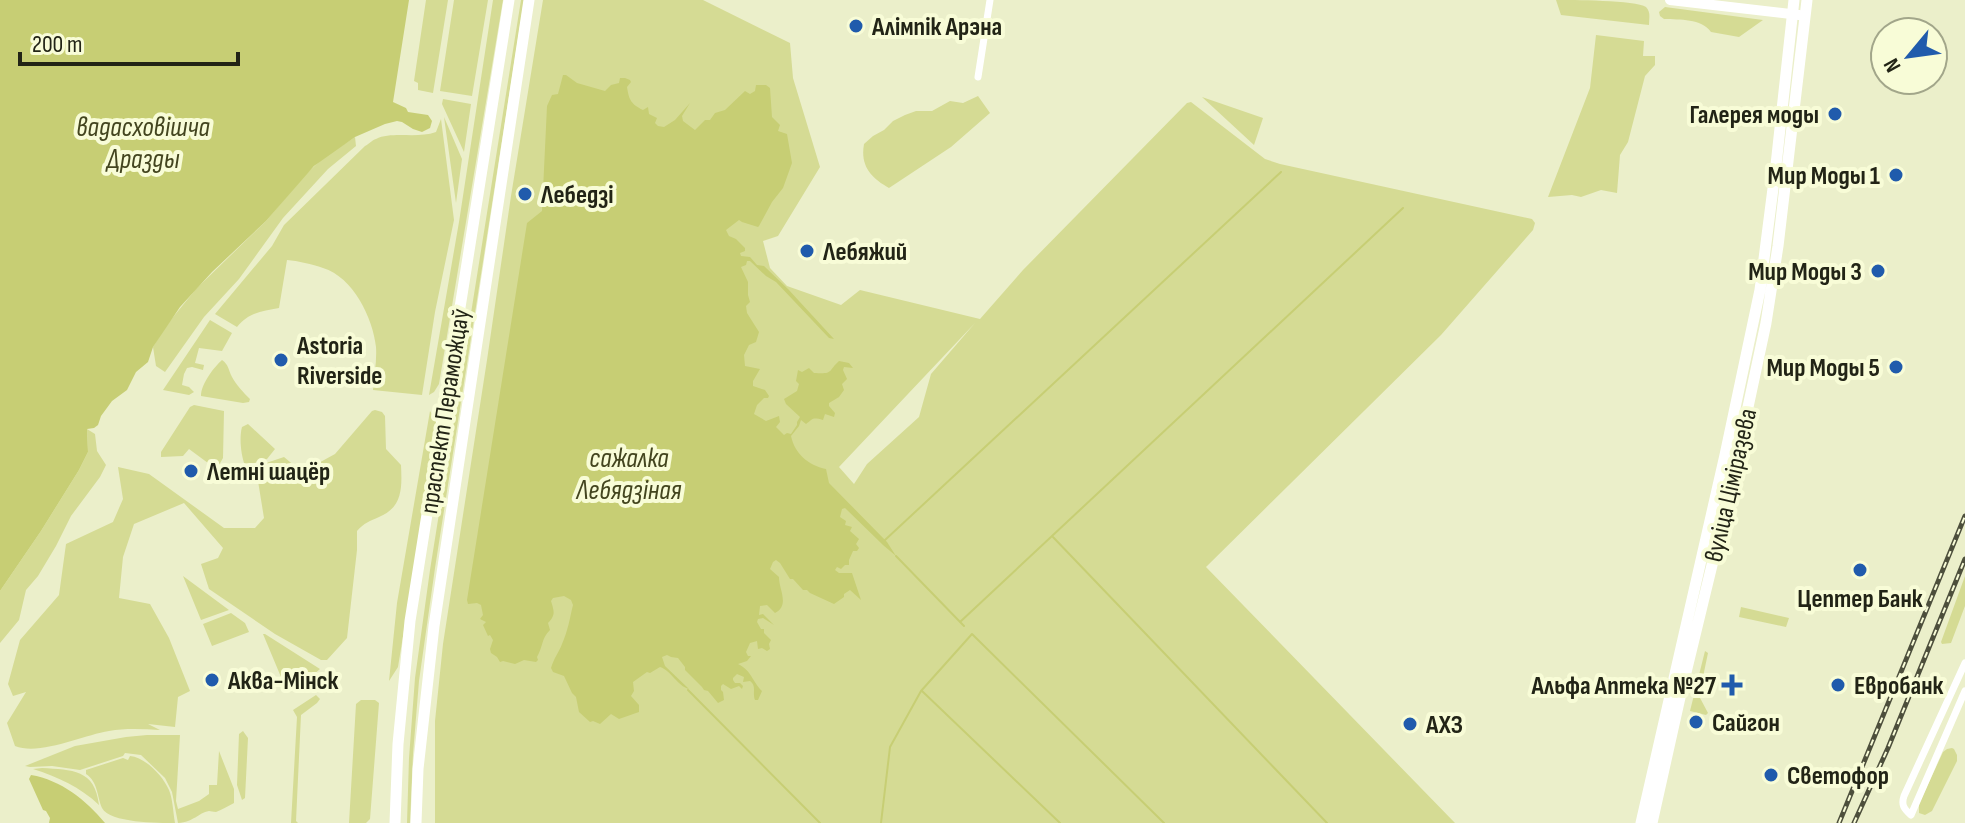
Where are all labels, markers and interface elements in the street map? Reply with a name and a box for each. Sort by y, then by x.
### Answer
place label: Алімпік Арэна [871,12,1002,43]
scale bar [20,16,238,66]
north arrow [1869,16,1949,96]
marker: Алімпік Арэна [847,17,865,35]
text: 200 m [32,30,83,59]
text: N [1878,53,1907,77]
place label: Галерея моды [1689,100,1819,131]
marker: Галерея моды [1826,105,1844,123]
water label: вадасховішча Дразды [76,111,210,176]
place label: Мир Моды 1 [1768,161,1880,192]
marker: Мир Моды 1 [1887,166,1905,184]
place label: Лебедзі [540,180,614,211]
marker: Лебедзі [516,185,534,203]
place label: Лебяжий [822,237,907,268]
marker: Лебяжий [798,242,816,260]
place label: Мир Моды 3 [1748,257,1862,288]
marker: Мир Моды 3 [1869,262,1887,280]
street label: праспект Пераможцаў [414,307,477,516]
place label: Astoria Riverside [296,331,382,392]
marker: Astoria Riverside [272,351,290,369]
place label: Мир Моды 5 [1766,353,1880,384]
marker: Мир Моды 5 [1887,358,1905,376]
street label: вуліца Ціміразева [1699,406,1764,565]
water label: сажалка Лебядзіная [576,442,682,507]
place label: Летні шацёр [206,457,330,488]
marker: Летні шацёр [182,462,200,480]
marker: Цептер Банк [1851,561,1869,579]
place label: Цептер Банк [1797,584,1923,615]
place label: Аква-Мінск [227,666,338,697]
marker: Аква-Мінск [203,671,221,689]
place label: Альфа Аптека №27 [1530,671,1717,702]
place label: Евробанк [1854,671,1943,702]
marker: Альфа Аптека №27 [1723,676,1741,694]
marker: Евробанк [1829,676,1847,694]
place label: Сайгон [1712,708,1780,739]
place label: АХЗ [1425,710,1463,741]
marker: Сайгон [1687,713,1705,731]
marker: АХЗ [1401,715,1419,733]
place label: Светофор [1787,761,1889,792]
marker: Светофор [1762,766,1780,784]

